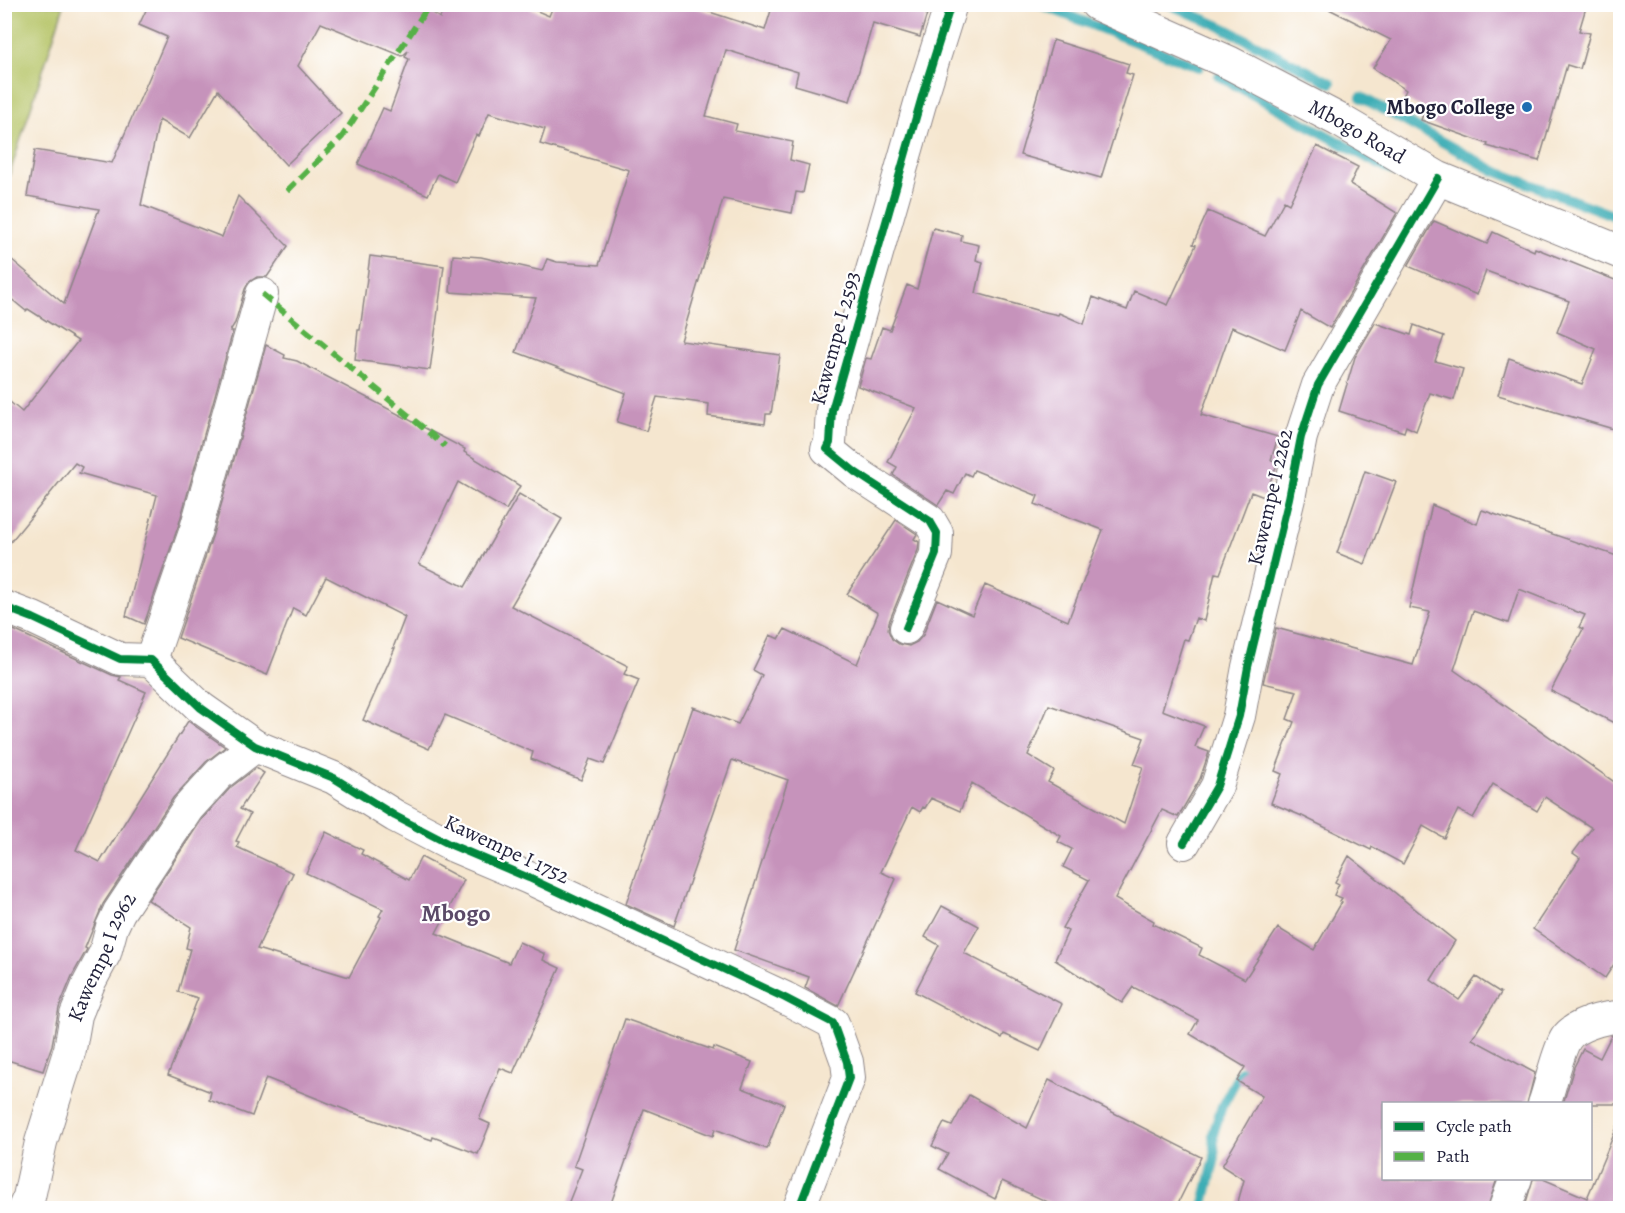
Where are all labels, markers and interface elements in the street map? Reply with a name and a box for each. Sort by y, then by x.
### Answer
street label: Mbogo Road [1304,93,1412,171]
place label: Mbogo College [1386,93,1515,121]
marker: Mbogo College [1520,100,1534,114]
street label: Kawempe I 2593 [804,268,866,408]
street label: Kawempe I 2262 [1241,426,1299,568]
street label: Kawempe I 1752 [440,808,574,890]
street label: Kawempe I 2962 [61,886,142,1026]
district label: Mbogo [421,897,491,929]
legend [1382,1102,1592,1180]
text: Cycle path [1436,1114,1512,1138]
text: Path [1436,1144,1470,1168]

